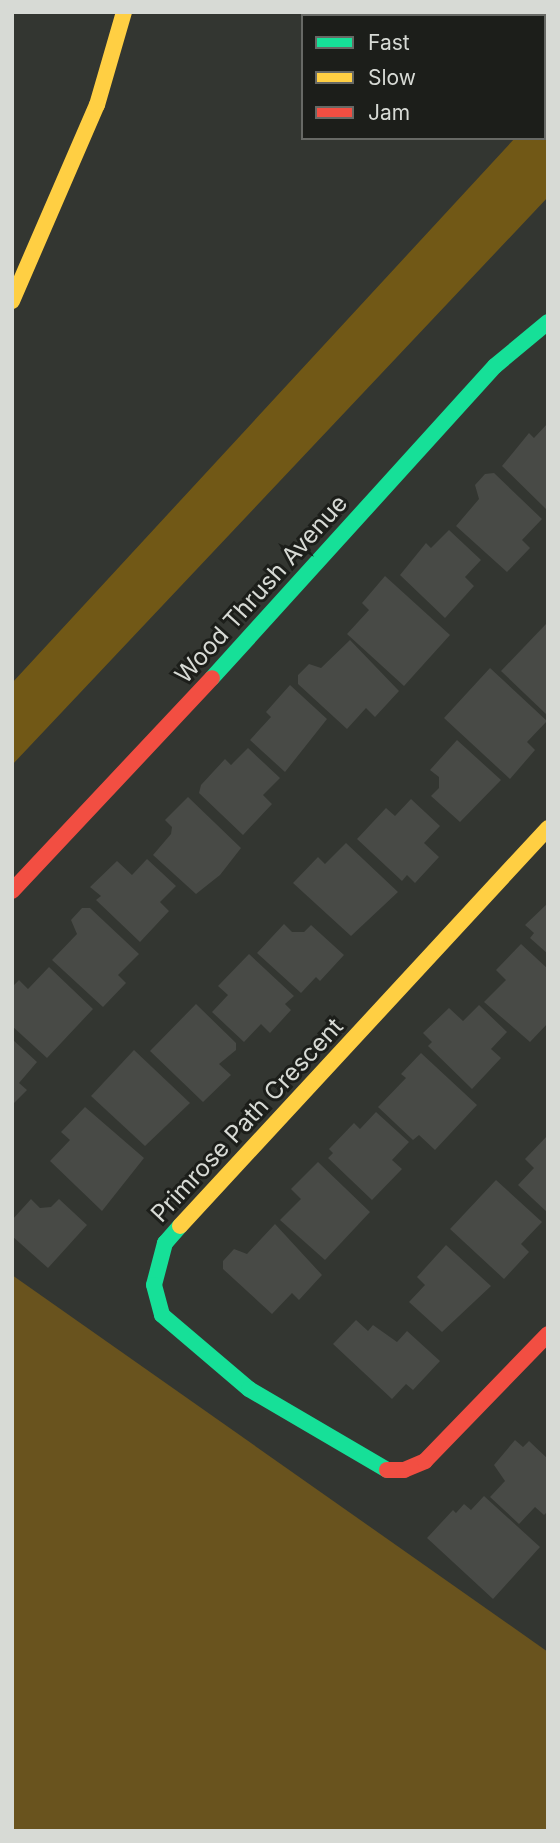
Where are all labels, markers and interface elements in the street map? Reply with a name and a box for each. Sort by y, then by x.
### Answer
legend [301,14,546,140]
text: Fast [368,30,410,55]
text: Slow [368,65,416,90]
text: Jam [368,100,410,125]
street label: Wood Thrush Avenue [169,489,353,689]
street label: Primrose Path Crescent [145,1012,349,1228]

